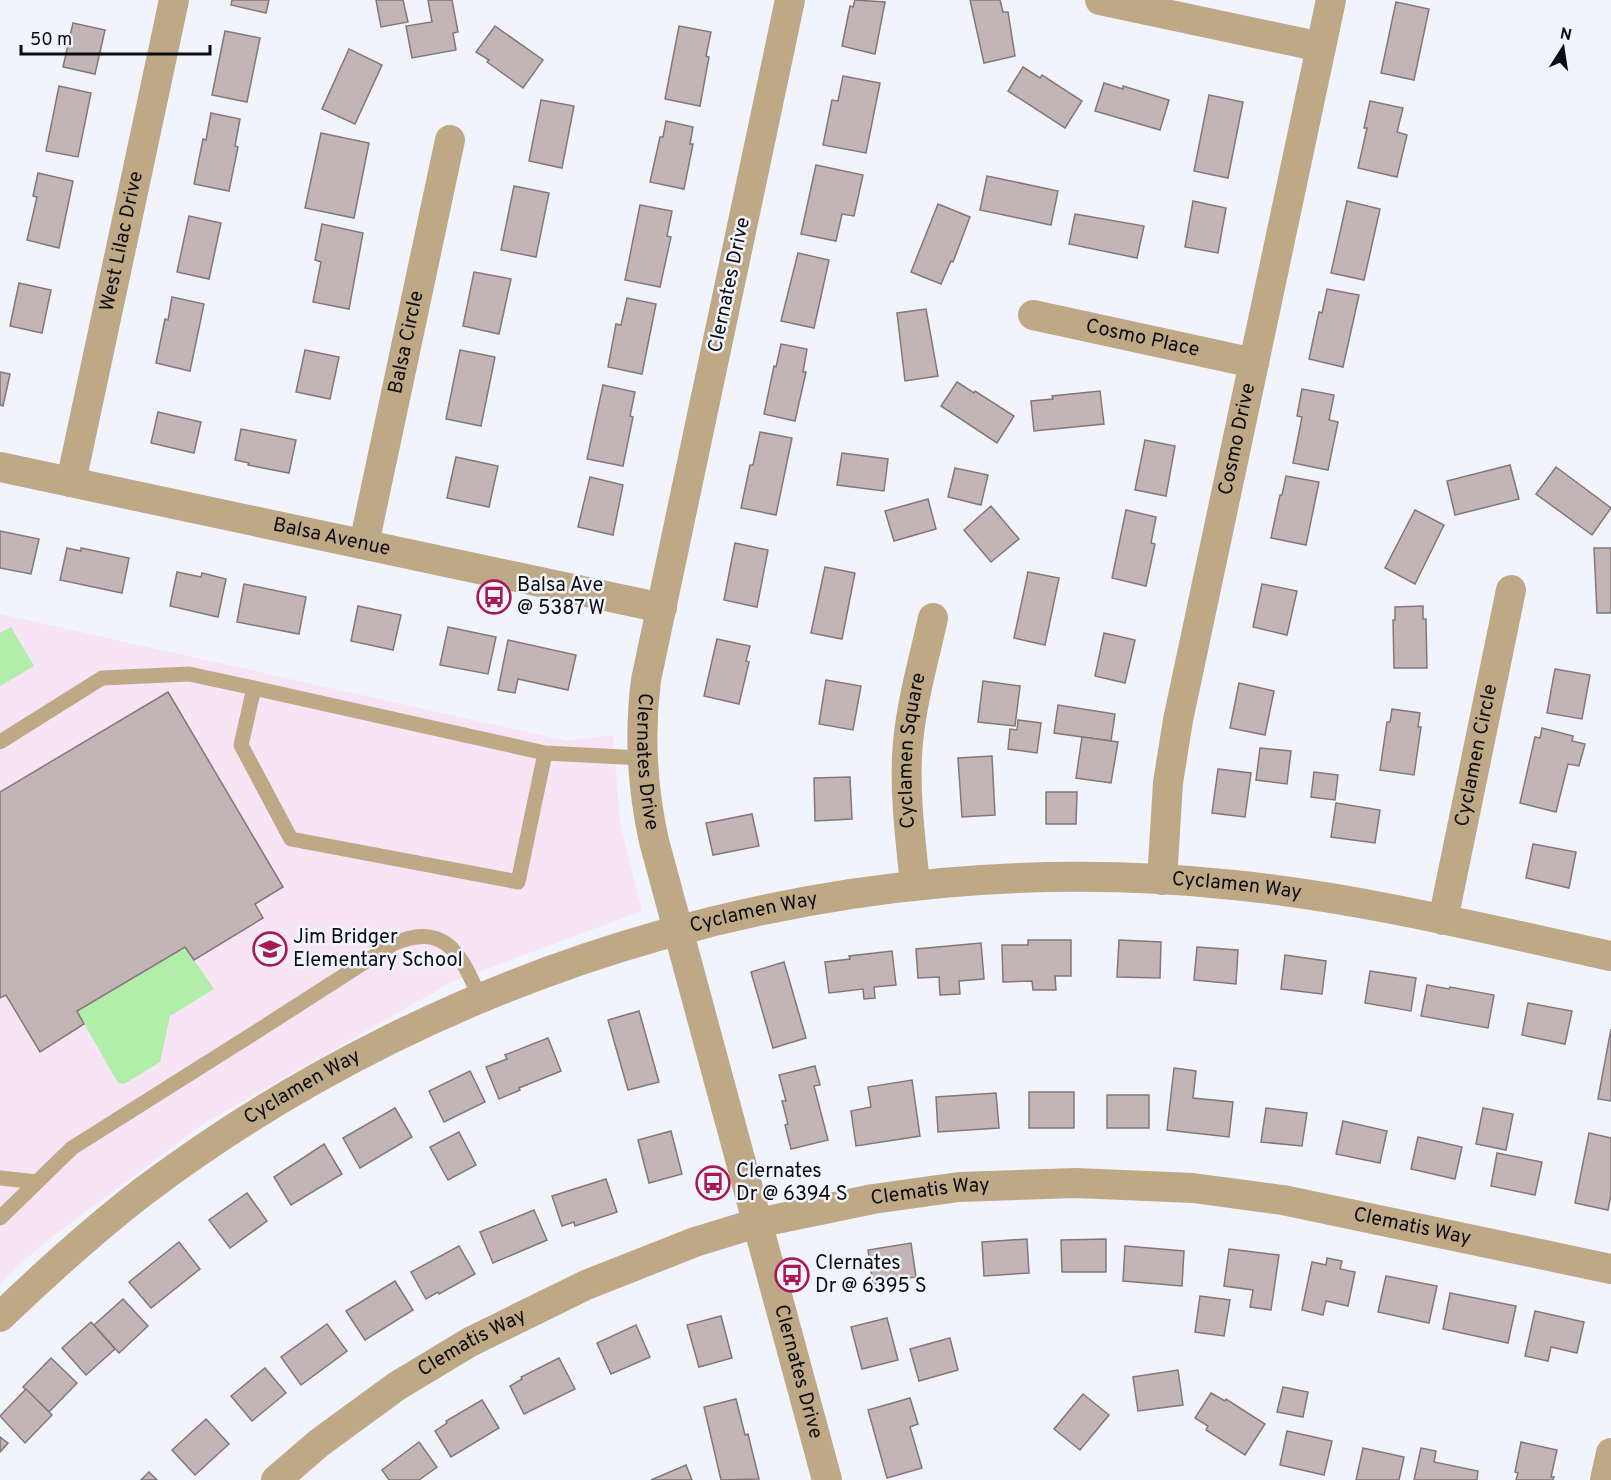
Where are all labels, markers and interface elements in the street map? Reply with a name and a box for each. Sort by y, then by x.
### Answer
scale bar [21,18,210,56]
north arrow [1533,18,1593,78]
text: N [1558,24,1573,46]
text: 50 m [30,29,72,52]
street label: West Lilac Drive [95,169,150,314]
street label: Clernates Drive [703,215,757,355]
street label: Balsa Circle [383,289,431,397]
street label: Cosmo Place [1083,314,1202,364]
street label: Cosmo Drive [1213,381,1262,498]
street label: Balsa Avenue [270,512,393,563]
place label: Balsa Ave @ 5387 W [517,573,605,622]
bus stop icon: Balsa Ave @ 5387 W [476,579,512,615]
street label: Cyclamen Square [894,670,933,830]
street label: Cyclamen Circle [1450,682,1504,829]
street label: Clernates Drive [629,692,664,833]
street label: Cyclamen Way [1171,867,1303,906]
street label: Cyclamen Way [687,887,820,940]
place label: Jim Bridger Elementary School [293,925,463,974]
school or university icon: Jim Bridger Elementary School [252,931,288,967]
street label: Cyclamen Way [239,1044,365,1131]
place label: Clernates Dr @ 6394 S [736,1159,848,1208]
bus stop icon: Clernates Dr @ 6394 S [695,1165,731,1201]
street label: Clematis Way [869,1173,990,1212]
street label: Clematis Way [1351,1202,1473,1252]
place label: Clernates Dr @ 6395 S [815,1251,927,1300]
bus stop icon: Clernates Dr @ 6395 S [774,1257,810,1293]
street label: Clernates Drive [767,1302,828,1442]
street label: Clematis Way [413,1303,531,1383]

